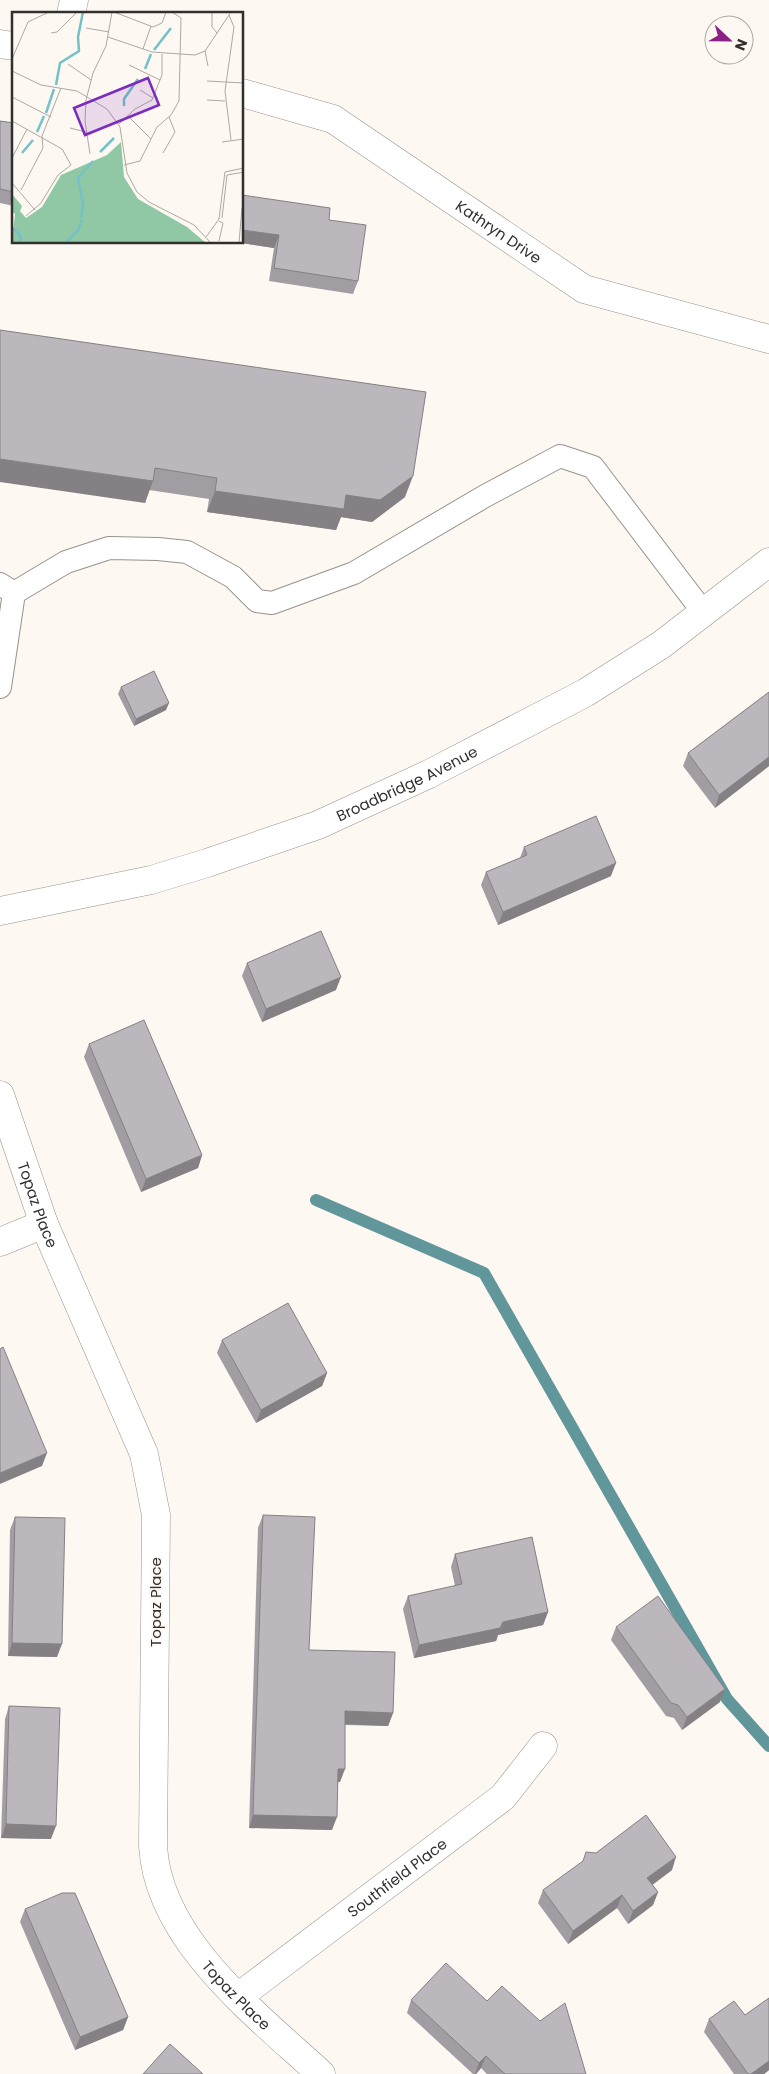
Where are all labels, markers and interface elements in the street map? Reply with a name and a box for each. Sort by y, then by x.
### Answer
inset map [12,12,244,244]
north arrow [704,15,754,65]
text: N [730,36,752,53]
street label: Kathryn Drive [452,195,546,268]
street label: Broadbridge Avenue [333,740,481,826]
street label: Topaz Place [13,1159,63,1251]
street label: Topaz Place [145,1557,166,1647]
street label: Southfield Place [343,1833,451,1922]
street label: Topaz Place [198,1956,275,2034]

